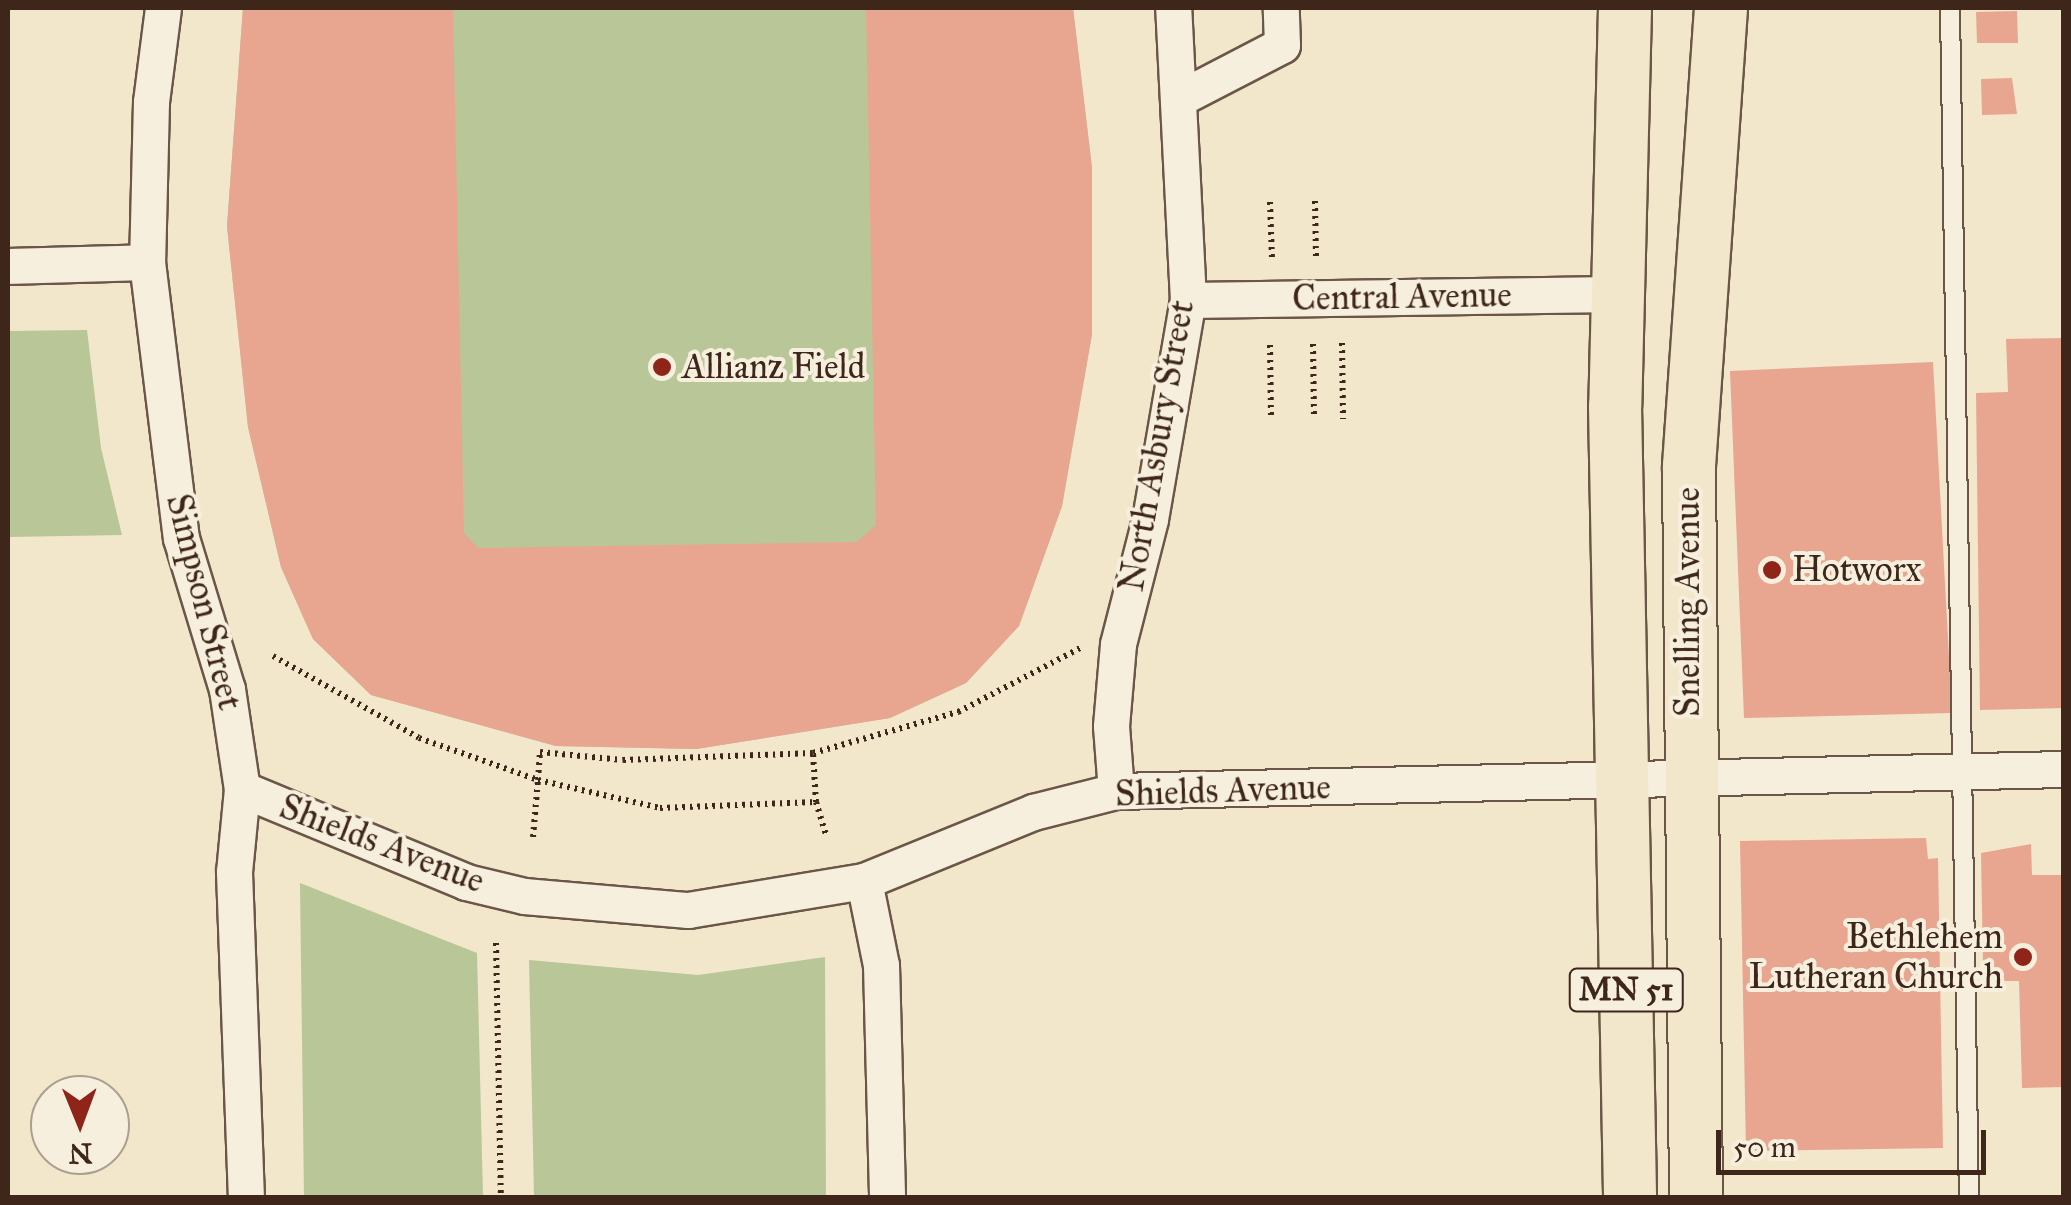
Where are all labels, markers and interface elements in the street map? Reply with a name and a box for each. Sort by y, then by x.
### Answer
street label: Central Avenue [1292,274,1512,320]
street label: North Asbury Street [1111,297,1203,595]
place label: Allianz Field [682,346,865,388]
marker: Allianz Field [651,356,673,378]
street label: Snelling Avenue [1667,487,1709,717]
street label: Simpson Street [157,490,251,714]
place label: Hotworx [1792,549,1921,591]
marker: Hotworx [1761,559,1783,581]
street label: Shields Avenue [1114,766,1332,816]
street label: Shields Avenue [274,786,490,902]
place label: Bethlehem Lutheran Church [1749,916,2003,998]
marker: Bethlehem Lutheran Church [2012,946,2034,968]
road number: MN 51 [1568,963,1684,1017]
north arrow [30,1075,130,1175]
scale bar [1721,1110,1991,1172]
text: 50 m [1733,1129,1796,1165]
text: N [68,1136,93,1171]

